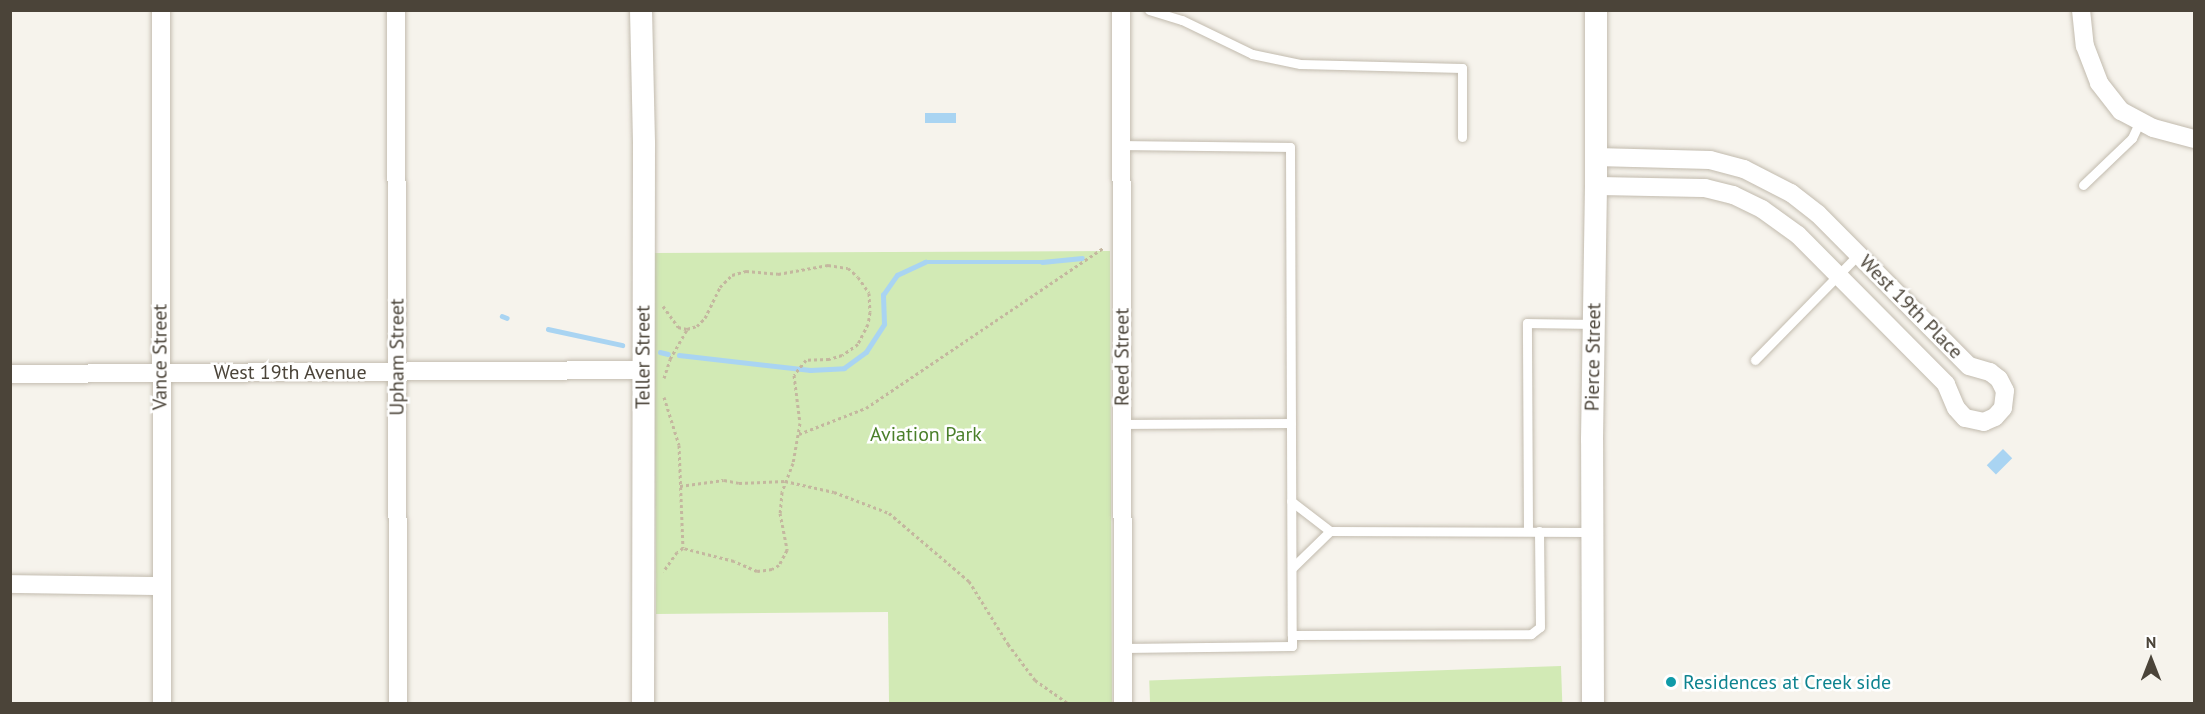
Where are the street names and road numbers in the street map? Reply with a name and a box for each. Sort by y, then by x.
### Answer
street label: West 19th Place [1854,250,1968,364]
street label: Upham Street [385,298,409,416]
street label: Pierce Street [1580,302,1606,412]
street label: Vance Street [148,304,172,410]
street label: Teller Street [631,305,655,409]
street label: Reed Street [1110,308,1134,406]
street label: West 19th Avenue [213,360,367,384]

